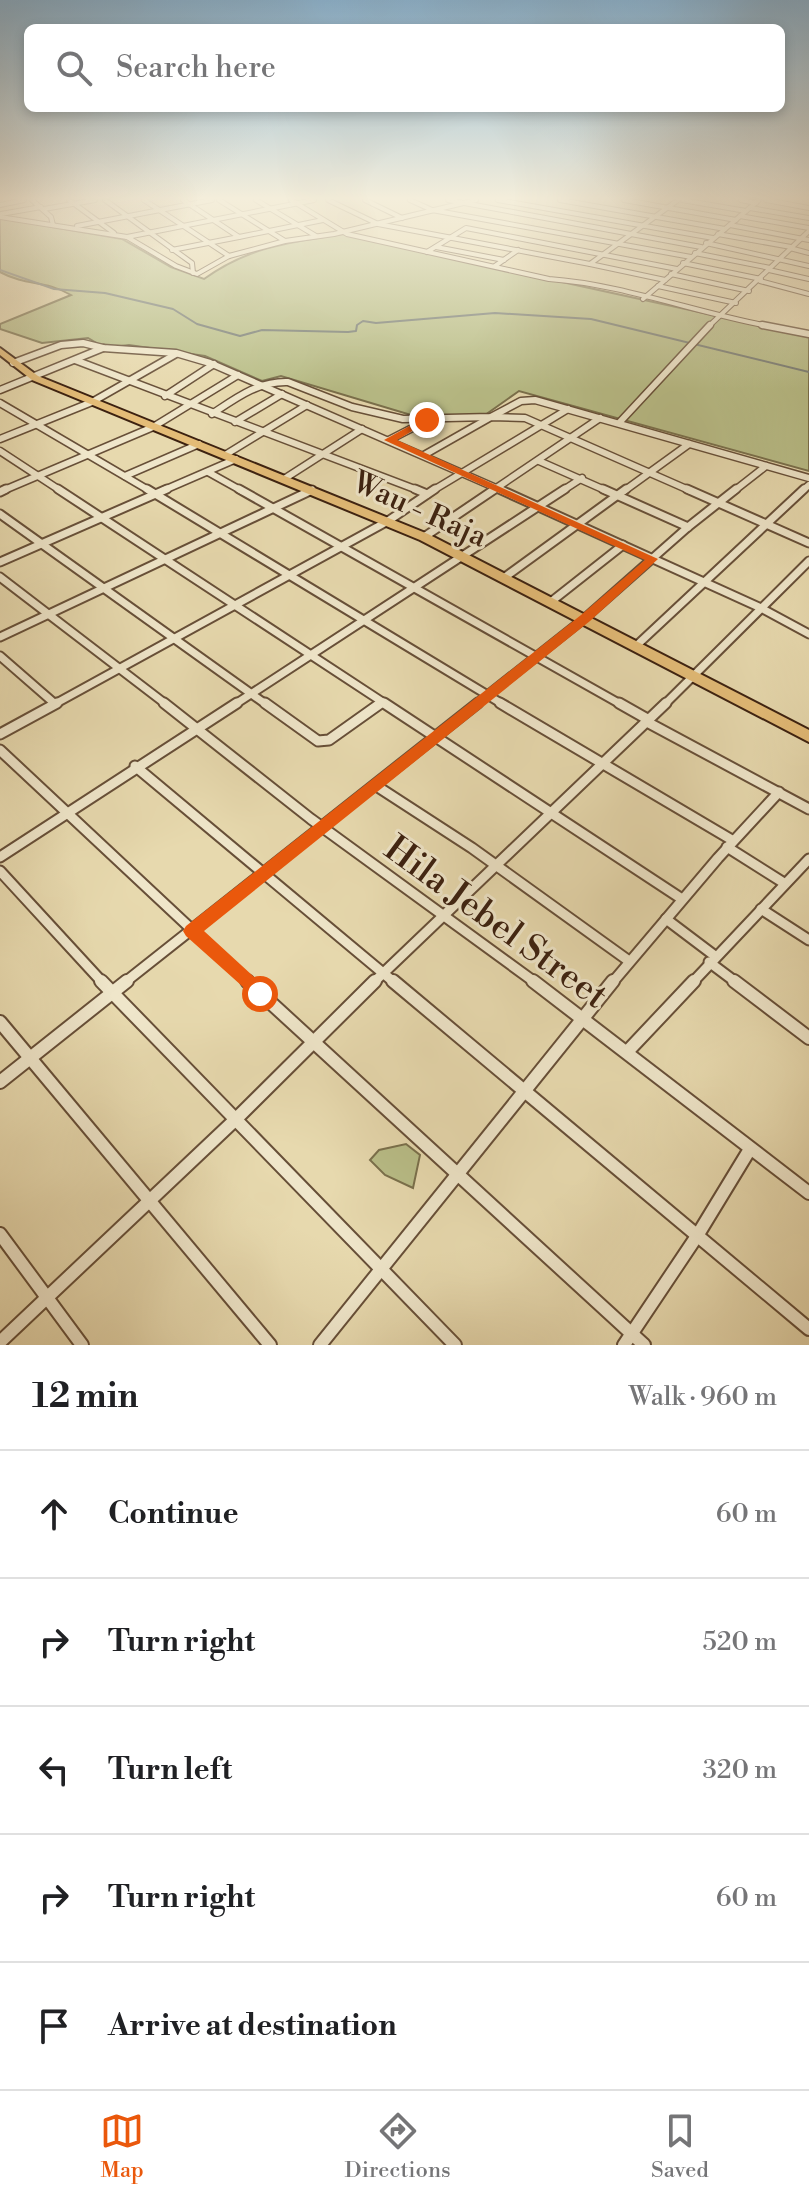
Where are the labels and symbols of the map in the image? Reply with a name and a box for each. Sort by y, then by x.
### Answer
route end [409,402,445,438]
street label: Wau - Raja [346,463,494,557]
street label: Hila Jebel Street [375,827,616,1019]
route start [242,976,278,1012]

